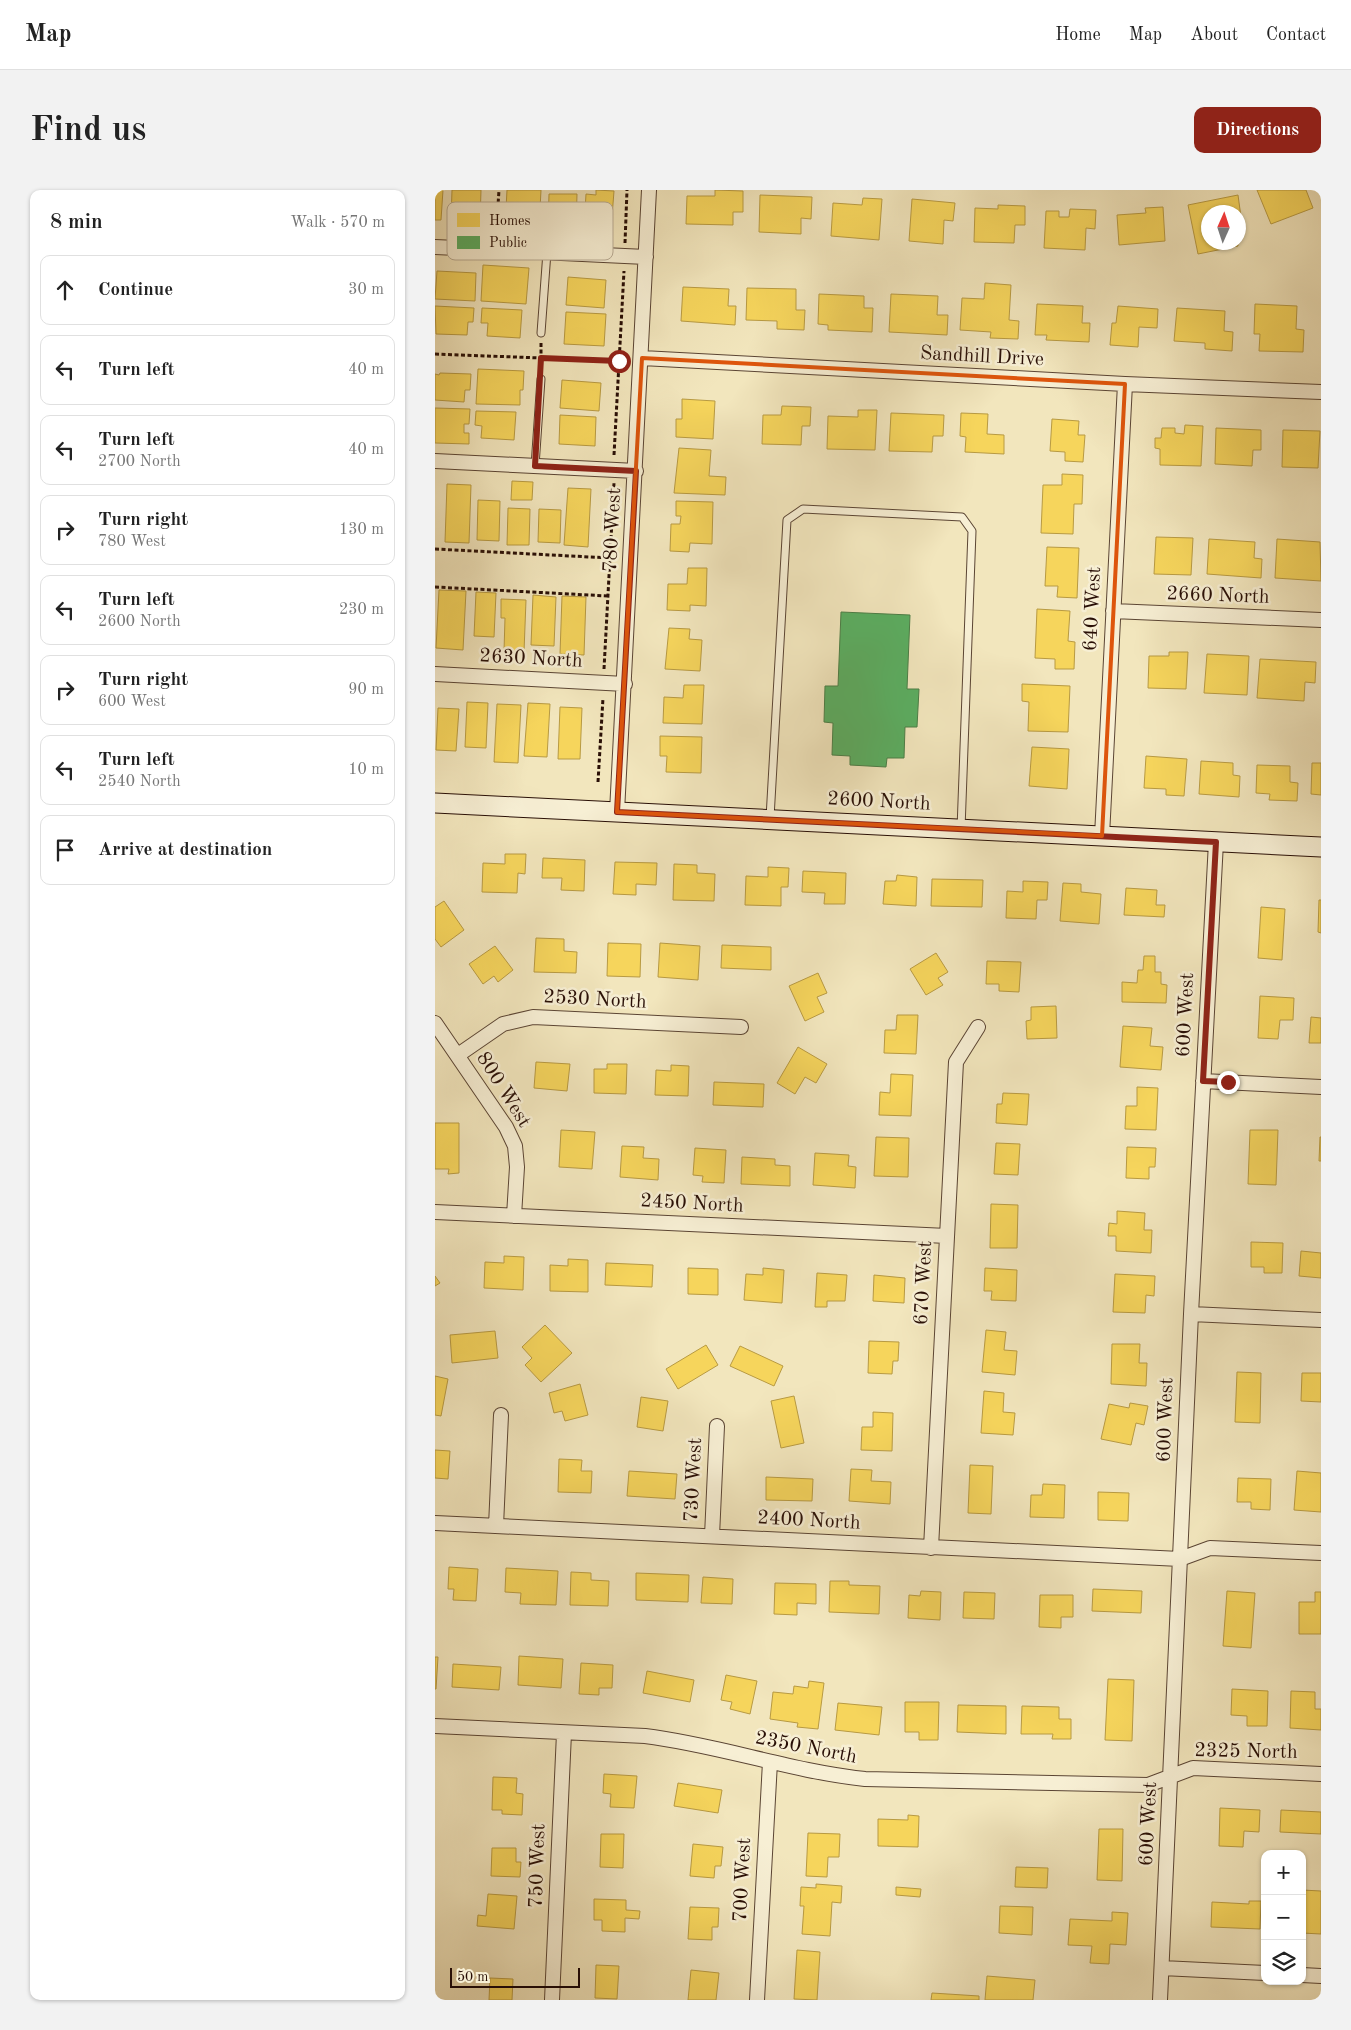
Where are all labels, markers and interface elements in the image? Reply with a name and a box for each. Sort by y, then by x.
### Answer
text: Map [25,23,72,47]
text: Home [1055,26,1101,44]
text: Map [1129,26,1162,44]
text: About [1190,26,1238,44]
text: Contact [1266,26,1326,44]
button: Directions [1194,107,1321,153]
text: Find us [30,113,146,148]
legend [447,202,613,260]
north arrow [1201,205,1246,250]
text: 8 min [50,212,103,233]
text: Homes [489,214,531,228]
text: Walk · 570 m [290,215,385,231]
text: Public [489,236,527,250]
icon: ahead [51,276,79,304]
text: Continue [98,281,173,300]
text: 30 m [348,282,384,298]
street label: Sandhill Drive [919,344,1045,370]
route start [608,350,631,373]
icon: left [51,356,79,384]
text: Turn left [98,361,175,380]
text: 40 m [348,362,384,378]
text: Turn left [98,431,175,450]
icon: left [51,436,79,464]
text: 40 m [348,442,384,458]
text: 2700 North [98,454,181,470]
street label: 780 West [601,487,625,573]
text: Turn right [98,511,188,530]
icon: right [51,516,79,544]
text: 130 m [339,522,384,538]
text: 780 West [98,534,166,550]
street label: 640 West [1081,566,1105,652]
street label: 2660 North [1166,584,1270,608]
text: Turn left [98,591,175,610]
icon: left [51,596,79,624]
text: 230 m [339,602,384,618]
text: 2600 North [98,614,181,630]
street label: 2630 North [479,646,583,672]
text: Turn right [98,671,188,690]
icon: right [51,676,79,704]
text: 90 m [348,682,384,698]
text: 600 West [98,694,166,710]
text: Turn left [98,751,175,770]
icon: left [51,756,79,784]
text: 10 m [348,762,384,778]
text: 2540 North [98,774,181,790]
street label: 2600 North [827,789,931,815]
icon: arrive [51,836,79,864]
text: Arrive at destination [98,841,272,860]
street label: 600 West [1174,972,1198,1058]
street label: 2530 North [543,987,647,1013]
street label: 800 West [472,1049,534,1131]
route end [1217,1071,1240,1094]
street label: 2450 North [640,1191,744,1217]
street label: 670 West [912,1240,936,1326]
street label: 600 West [1155,1377,1177,1463]
street label: 730 West [682,1437,706,1523]
street label: 2400 North [757,1508,861,1534]
street label: 2350 North [753,1728,859,1768]
street label: 2325 North [1194,1741,1298,1763]
street label: 600 West [1137,1781,1161,1867]
street label: 750 West [527,1823,549,1909]
street label: 700 West [731,1837,755,1923]
map controls [1261,1850,1306,1985]
button: + [1261,1850,1306,1895]
button: − [1261,1895,1306,1940]
button: layers [1261,1940,1306,1985]
scale bar [450,1965,580,1988]
text: 50 m [457,1970,488,1984]

